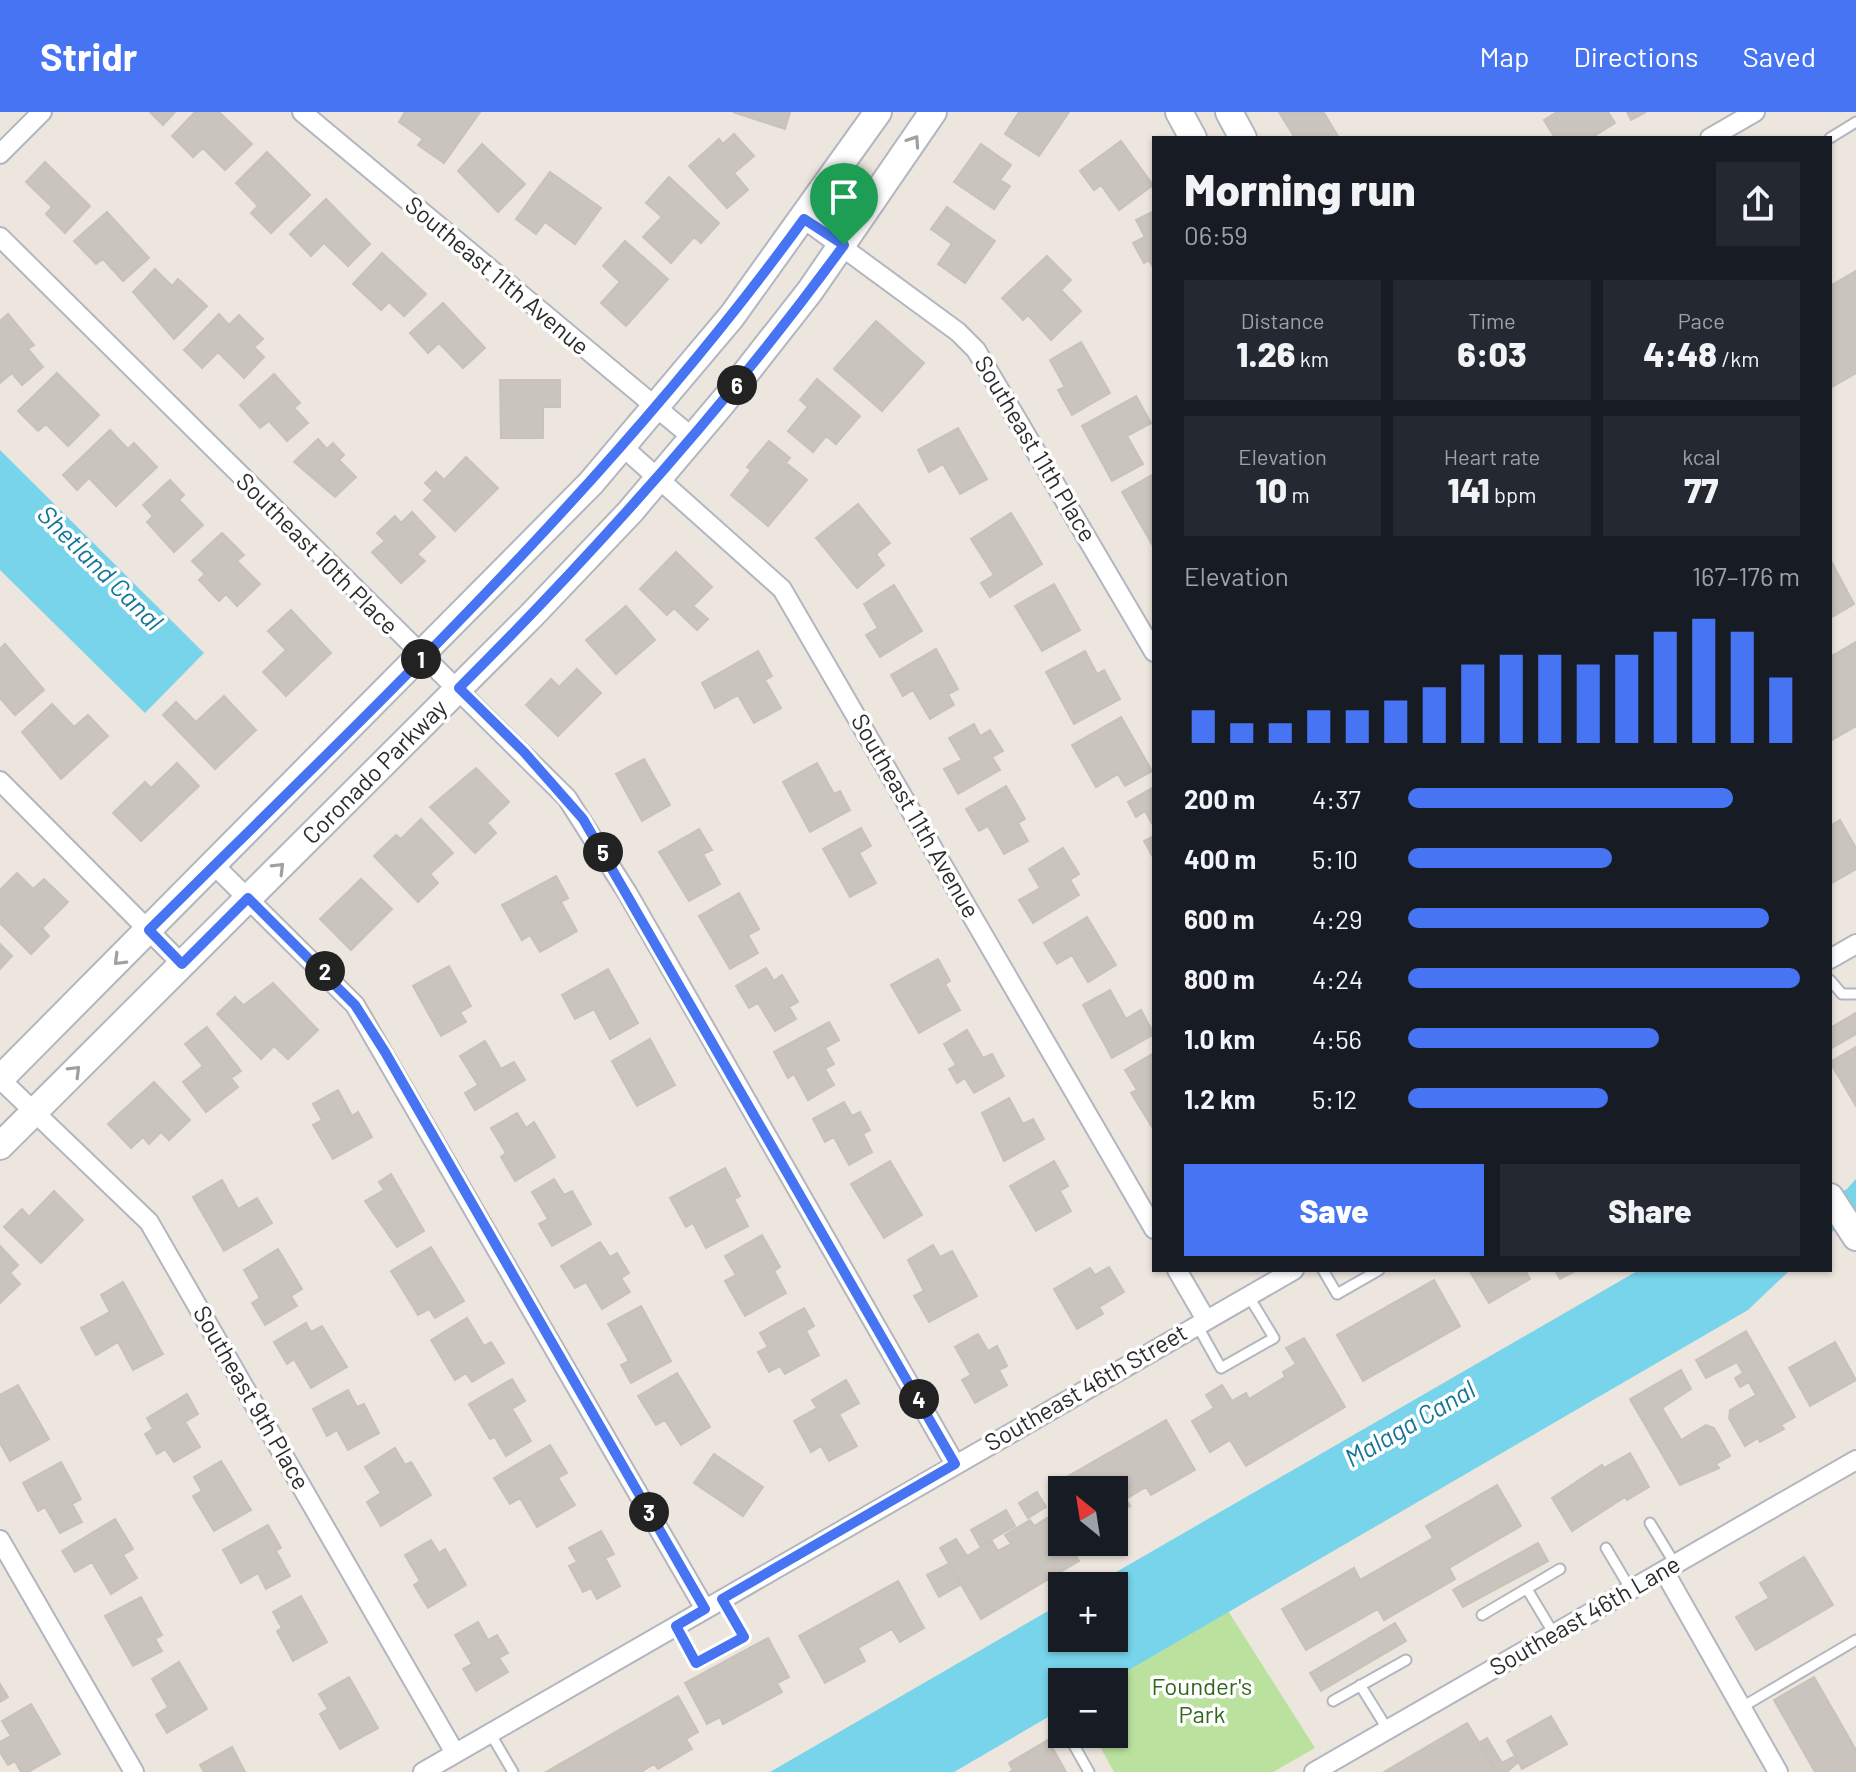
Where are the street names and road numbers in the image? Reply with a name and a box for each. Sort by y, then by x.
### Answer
street label: Southeast 11th Avenue [400,189,596,360]
street label: Southeast 11th Place [969,350,1103,547]
street label: Southeast 10th Place [231,466,405,640]
street label: Coronado Parkway [295,692,452,849]
street label: Southeast 11th Avenue [846,708,987,923]
street label: Southeast 9th Place [188,1300,317,1494]
street label: Southeast 46th Street [979,1317,1192,1457]
street label: Southeast 46th Lane [1484,1548,1685,1681]

